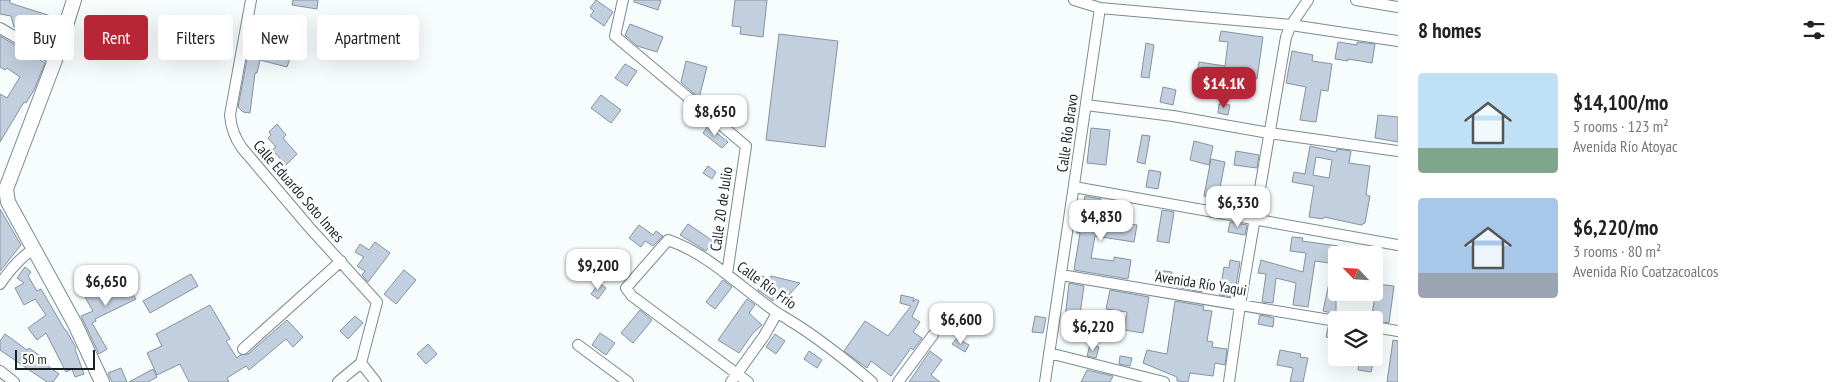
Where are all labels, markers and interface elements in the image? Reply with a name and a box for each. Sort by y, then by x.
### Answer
chip: Buy [15,15,74,60]
chip: Rent [84,15,148,60]
chip: Filters [158,15,233,60]
chip: New [243,15,307,60]
chip: Apartment [317,15,419,60]
icon: filters [1800,16,1828,44]
text: 8 homes [1418,17,1481,44]
pin: $14.1K [1183,66,1265,109]
text: $14.1K [1203,73,1245,93]
text: $14,100/mo [1573,89,1668,116]
street label: Calle Río Bravo [1052,93,1082,173]
icon: home [1458,93,1518,153]
pin: $8,650 [674,94,756,137]
text: $8,650 [694,101,736,121]
text: 5 rooms · 123 m² [1573,116,1669,136]
street label: Calle Eduardo Soto Innes [249,136,349,246]
text: Avenida Río Atoyac [1573,136,1678,156]
street label: Calle 20 de Julio [706,166,736,252]
pin: $6,330 [1197,186,1279,228]
text: $6,330 [1217,192,1259,212]
pin: $4,830 [1060,200,1142,242]
text: $4,830 [1080,206,1122,226]
text: $6,220/mo [1573,214,1658,241]
icon: home [1458,218,1518,278]
text: 3 rooms · 80 m² [1573,241,1661,261]
north arrow [1328,246,1382,301]
map controls [1328,246,1383,366]
pin: $9,200 [557,248,639,291]
text: $9,200 [577,255,619,275]
street label: Calle Río Frío [733,257,801,313]
text: Avenida Río Coatzacoalcos [1573,261,1719,281]
pin: $6,650 [65,264,147,307]
street label: Avenida Río Yaqui [1154,266,1248,300]
text: $6,650 [85,271,127,291]
pin: $6,600 [920,302,1002,345]
text: $6,600 [940,309,982,329]
pin: $6,220 [1052,310,1134,352]
button: layers [1328,311,1383,366]
text: $6,220 [1072,316,1114,336]
scale bar [15,347,95,370]
text: 50 m [22,350,47,368]

